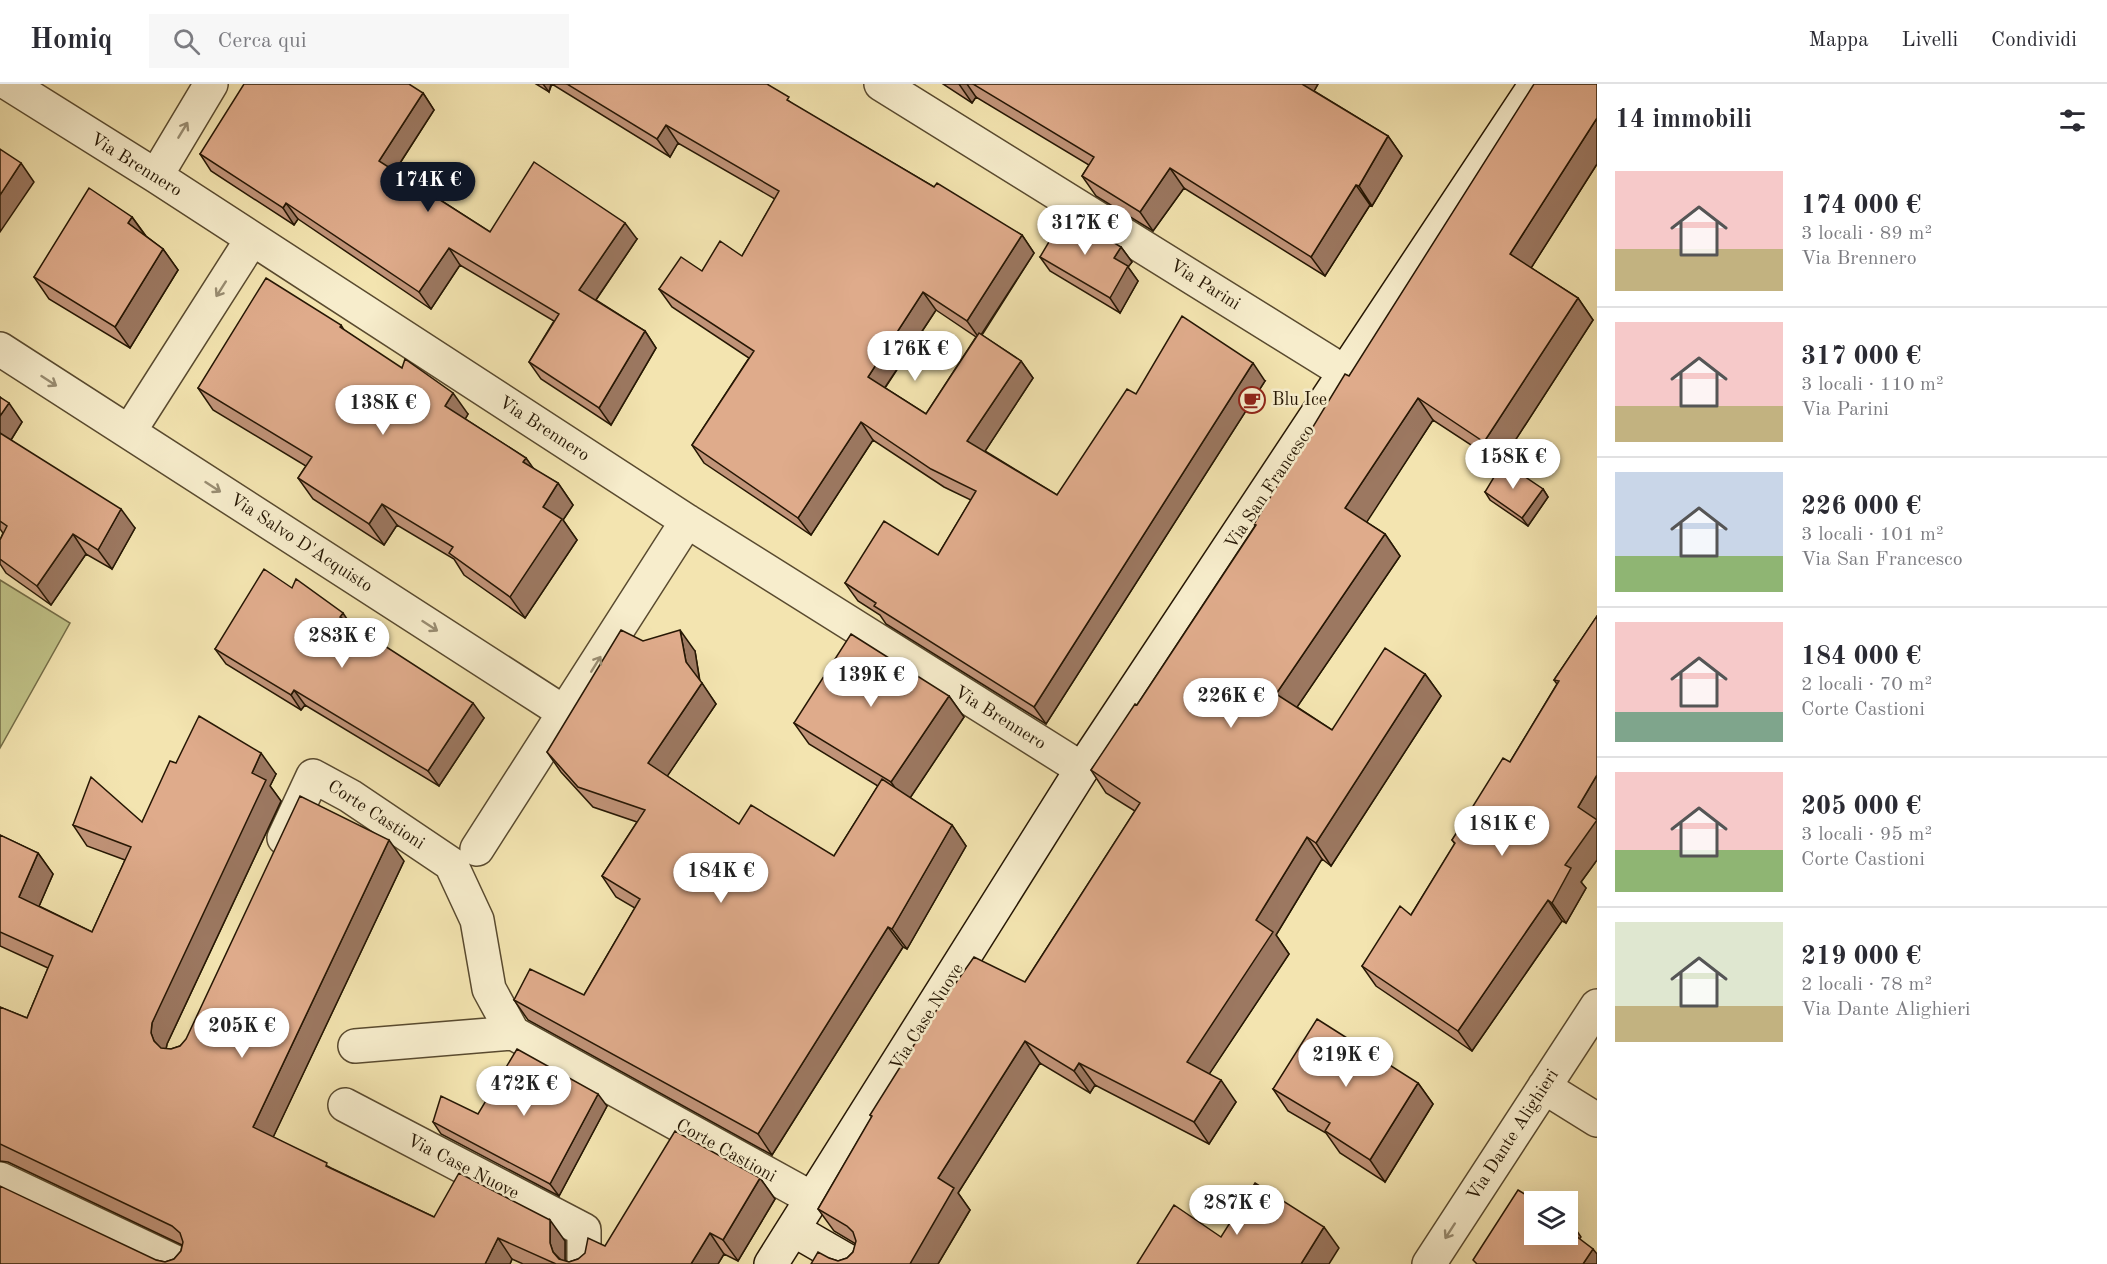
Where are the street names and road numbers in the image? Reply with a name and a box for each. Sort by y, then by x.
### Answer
street label: Via Brennero [87,130,185,200]
street label: Via Parini [1167,256,1243,314]
street label: Via Brennero [495,393,593,465]
street label: Via San Francesco [1222,422,1318,552]
street label: Via Salvo D'Acquisto [227,490,376,596]
street label: Via Brennero [951,683,1049,753]
street label: Corte Castioni [324,777,428,853]
street label: Via Case Nuove [887,960,967,1074]
street label: Via Dante Alighieri [1464,1066,1562,1204]
street label: Corte Castioni [673,1116,779,1186]
street label: Via Case Nuove [404,1131,522,1203]

